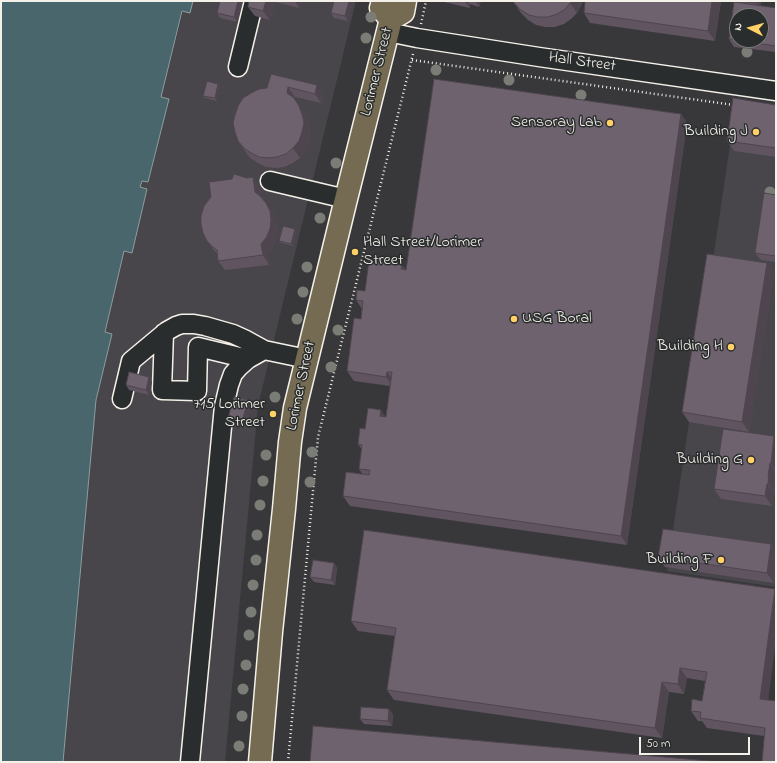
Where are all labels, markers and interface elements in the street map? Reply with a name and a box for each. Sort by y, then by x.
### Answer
north arrow [729,8,769,48]
text: N [730,22,746,31]
street label: Lorimer Street [358,26,398,118]
street label: Hall Street [547,49,617,77]
place label: Sensoray Lab [511,113,602,133]
marker: Sensoray Lab [605,118,615,128]
place label: Building J [684,122,748,142]
marker: Building J [751,127,761,137]
place label: Hall Street/Lorimer Street [363,233,482,271]
marker: Hall Street/Lorimer Street [350,247,360,257]
place label: USG Boral [522,309,592,329]
marker: USG Boral [509,314,519,324]
place label: Building H [657,337,723,357]
street label: Lorimer Street [283,340,321,432]
marker: Building H [726,342,736,352]
place label: 715 Lorimer Street [194,395,265,433]
marker: 715 Lorimer Street [268,409,278,419]
place label: Building G [677,450,743,470]
marker: Building G [746,455,756,465]
place label: Building F [646,550,713,570]
marker: Building F [716,555,726,565]
scale bar [641,729,752,755]
text: 50 m [646,735,670,753]

